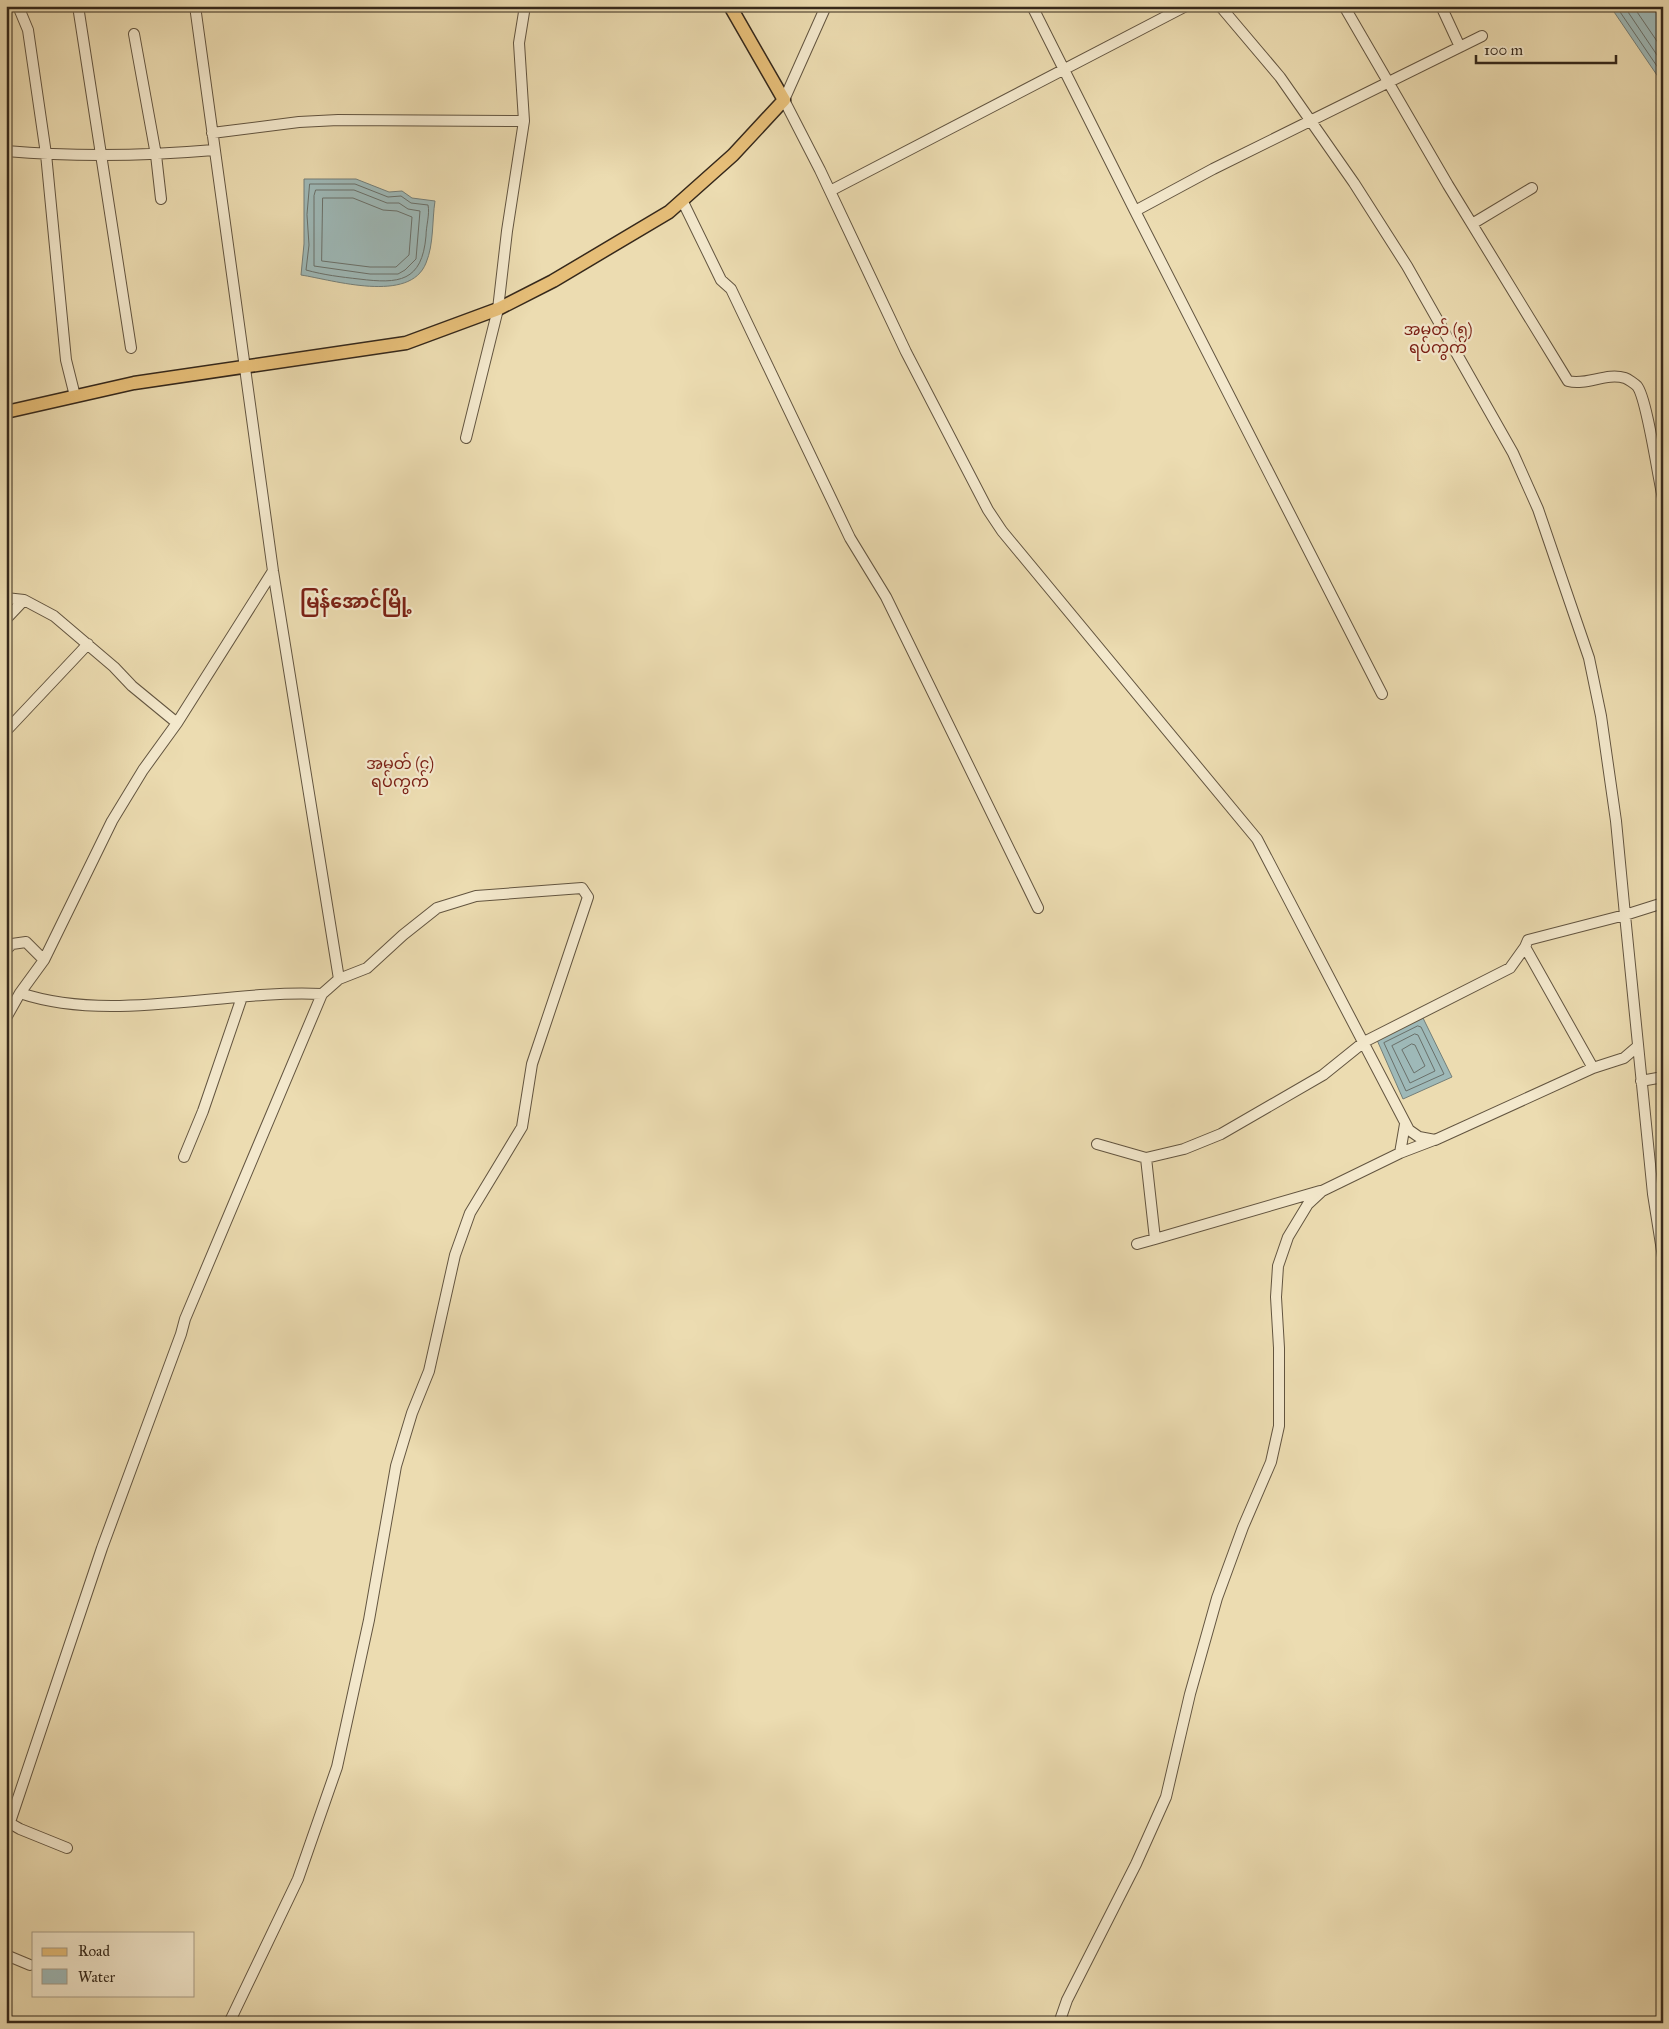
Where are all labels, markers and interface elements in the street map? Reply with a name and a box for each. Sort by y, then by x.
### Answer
scale bar [1476,32,1616,64]
text: 100 m [1484,41,1524,59]
district label: အမှတ် (၅) ရပ်ကွက် [1403,318,1473,361]
district label: မြန်အောင်မြို့ [300,588,412,617]
district label: အမှတ် (၄) ရပ်ကွက် [366,752,434,795]
legend [32,1932,195,1996]
text: Road [78,1942,110,1960]
text: Water [78,1968,115,1986]

